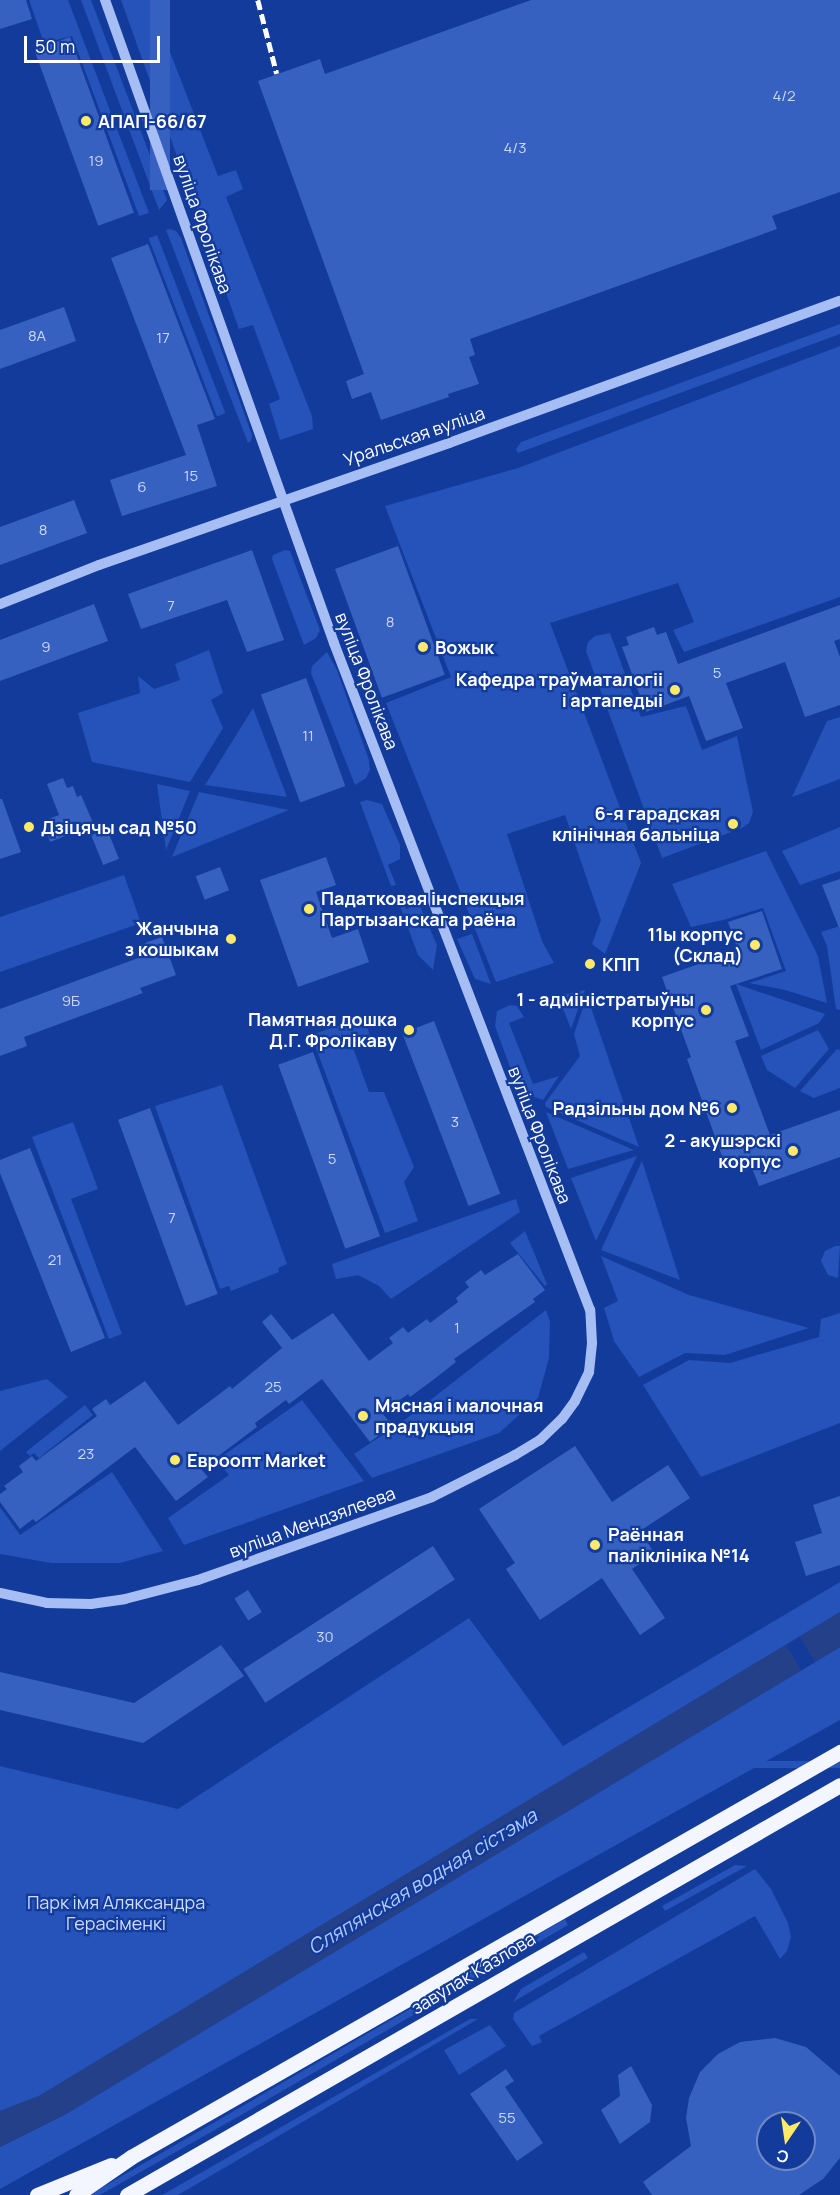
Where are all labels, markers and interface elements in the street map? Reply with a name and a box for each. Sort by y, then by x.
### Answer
scale bar [27,24,164,62]
text: 50 m [35,34,75,58]
house number: 4/2 [772,87,796,105]
place label: АПАП-66/67 [98,110,207,132]
marker: АПАП-66/67 [79,114,93,128]
house number: 4/3 [504,139,526,157]
house number: 19 [88,152,104,170]
street label: вуліца Фролікава [169,152,237,296]
house number: 8А [28,327,46,345]
house number: 17 [156,329,170,347]
street label: Уральская вуліца [341,402,487,470]
house number: 15 [184,467,198,485]
house number: 6 [137,478,147,496]
house number: 8 [39,521,47,539]
house number: 7 [167,597,175,615]
street label: вуліца Фролікава [331,609,403,753]
house number: 8 [386,613,394,631]
place label: Вожык [435,636,494,658]
house number: 9 [41,638,51,656]
marker: Вожык [416,640,430,654]
house number: 5 [713,664,721,682]
place label: Кафедра траўматалогіі і артапедыі [456,669,663,712]
marker: Кафедра траўматалогіі і артапедыі [668,683,682,697]
house number: 11 [302,727,314,745]
place label: 6-я гарадская клінічная бальніца [552,803,720,846]
marker: 6-я гарадская клінічная бальніца [724,815,742,833]
place label: Дзіцячы сад №50 [41,816,197,838]
marker: Дзіцячы сад №50 [22,820,36,834]
place label: Падатковая інспекцыя Партызанскага раёна [321,888,525,930]
marker: Падатковая інспекцыя Партызанскага раёна [302,902,316,916]
place label: Жанчына з кошыкам [125,918,219,960]
place label: 11ы корпус (Склад) [648,924,743,966]
marker: Жанчына з кошыкам [224,932,238,946]
marker: 11ы корпус (Склад) [748,938,762,952]
place label: КПП [602,953,640,975]
marker: КПП [583,957,597,971]
place label: 1 - адміністратыўны корпус [516,989,694,1032]
house number: 9Б [62,992,80,1010]
marker: 1 - адміністратыўны корпус [699,1003,713,1017]
place label: Памятная дошка Д.Г. Фролікаву [248,1009,397,1052]
marker: Памятная дошка Д.Г. Фролікаву [402,1023,416,1037]
street label: вуліца Фролікава [504,1063,576,1207]
place label: Радзільны дом №6 [553,1097,720,1119]
marker: Радзільны дом №6 [725,1101,739,1115]
house number: 3 [451,1113,459,1131]
place label: 2 - акушэрскі корпус [665,1130,781,1172]
marker: 2 - акушэрскі корпус [786,1144,800,1158]
house number: 5 [328,1150,336,1168]
house number: 7 [168,1209,176,1227]
house number: 21 [48,1251,62,1269]
house number: 1 [454,1319,460,1337]
house number: 25 [264,1378,282,1396]
place label: Мясная і малочная прадукцыя [375,1395,543,1438]
marker: Мясная і малочная прадукцыя [356,1409,370,1423]
house number: 23 [78,1445,94,1463]
place label: Евроопт Market [187,1449,326,1471]
marker: Евроопт Market [168,1453,182,1467]
street label: вуліца Мендзялеева [226,1482,398,1562]
place label: Раённая паліклініка №14 [608,1524,750,1567]
marker: Раённая паліклініка №14 [586,1536,604,1554]
house number: 30 [316,1628,334,1646]
water label: Сляпянская водная сістэма [303,1803,541,1959]
park label: Парк імя Аляксандра Герасіменкі [27,1892,205,1934]
street label: завулак Казлова [407,1927,539,2019]
house number: 55 [498,2109,516,2127]
north arrow [756,2111,816,2171]
text: С [774,2145,791,2169]

